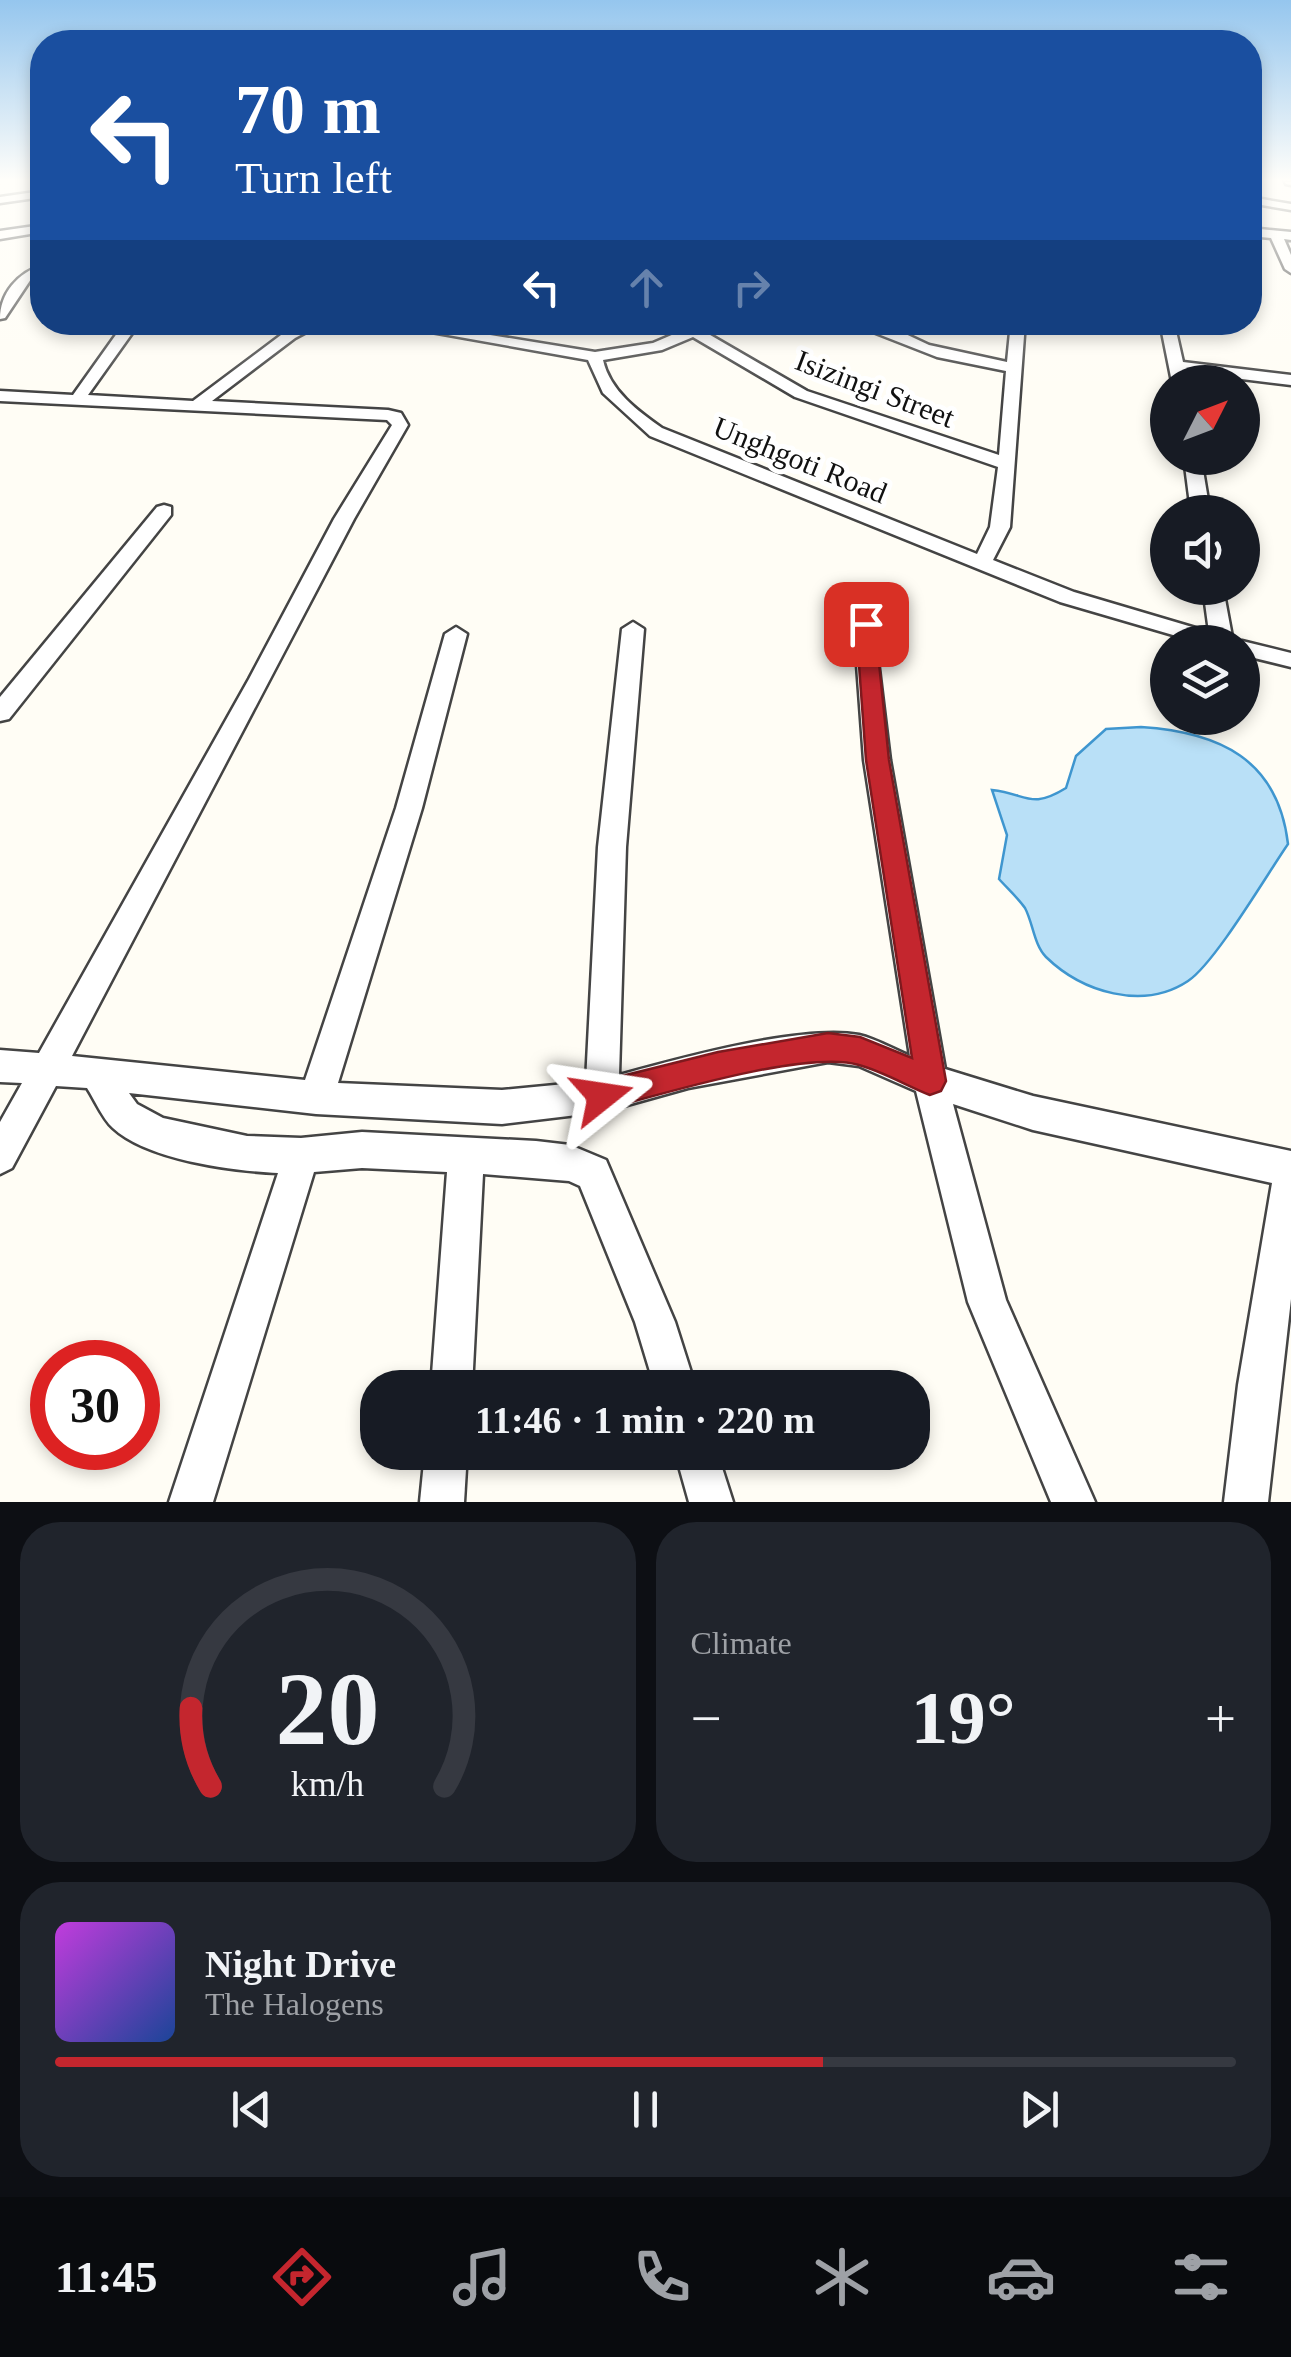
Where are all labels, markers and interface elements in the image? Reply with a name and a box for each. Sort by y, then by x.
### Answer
icon: left [70,70,200,200]
text: 70 m [235,71,381,148]
text: Turn left [235,153,392,203]
icon: left [514,260,569,315]
icon: ahead [619,260,674,315]
icon: right [724,260,779,315]
street label: Isizingi Street [791,343,960,434]
north arrow [1150,365,1260,475]
map controls [1150,365,1260,735]
street label: Unghgoti Road [709,410,892,509]
button: sound [1150,495,1260,605]
pin [824,582,909,667]
icon: arrive [839,597,894,652]
button: layers [1150,625,1260,735]
position arrow [550,1044,654,1148]
speed limit sign: 30 [30,1340,160,1470]
text: 11:46 · 1 min · 220 m [475,1399,815,1441]
text: Climate [691,1625,792,1661]
text: 20 [276,1651,380,1766]
text: 19° [911,1676,1016,1759]
text: − [691,1688,722,1749]
text: + [1205,1688,1236,1749]
text: km/h [291,1764,365,1804]
text: Night Drive [205,1943,396,1985]
text: The Halogens [205,1986,384,2022]
icon: previous [224,2082,279,2137]
icon: pause [618,2082,673,2137]
icon: next [1012,2082,1067,2137]
icon: directions [267,2242,337,2312]
icon: music [447,2242,517,2312]
icon: phone [627,2242,697,2312]
icon: climate [807,2242,877,2312]
icon: car [986,2242,1056,2312]
icon: filters [1166,2242,1236,2312]
text: 11:45 [55,2252,157,2302]

